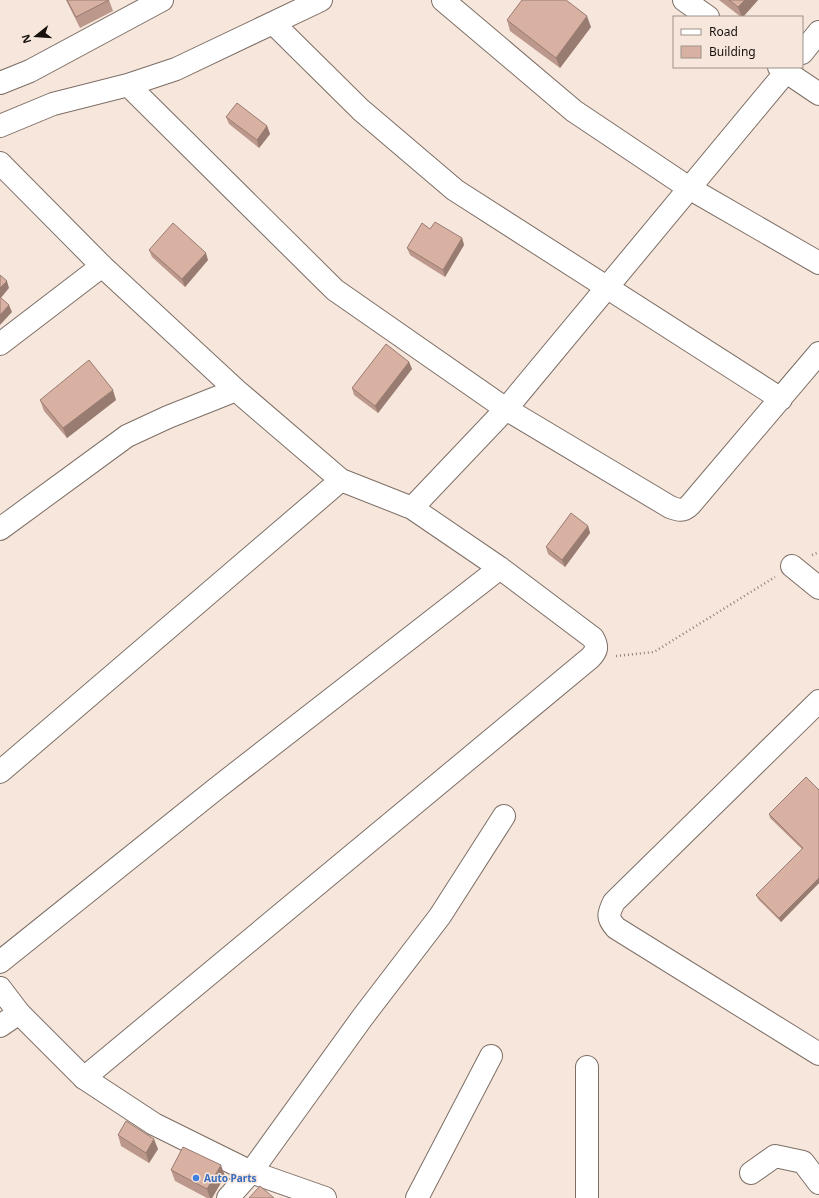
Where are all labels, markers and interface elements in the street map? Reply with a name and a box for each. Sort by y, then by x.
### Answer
north arrow [16,16,56,56]
legend [673,16,803,68]
text: Road [709,23,738,40]
text: N [17,33,34,46]
text: Building [709,43,756,60]
place label: Auto Parts [204,1171,257,1185]
marker: Auto Parts [191,1173,201,1183]

